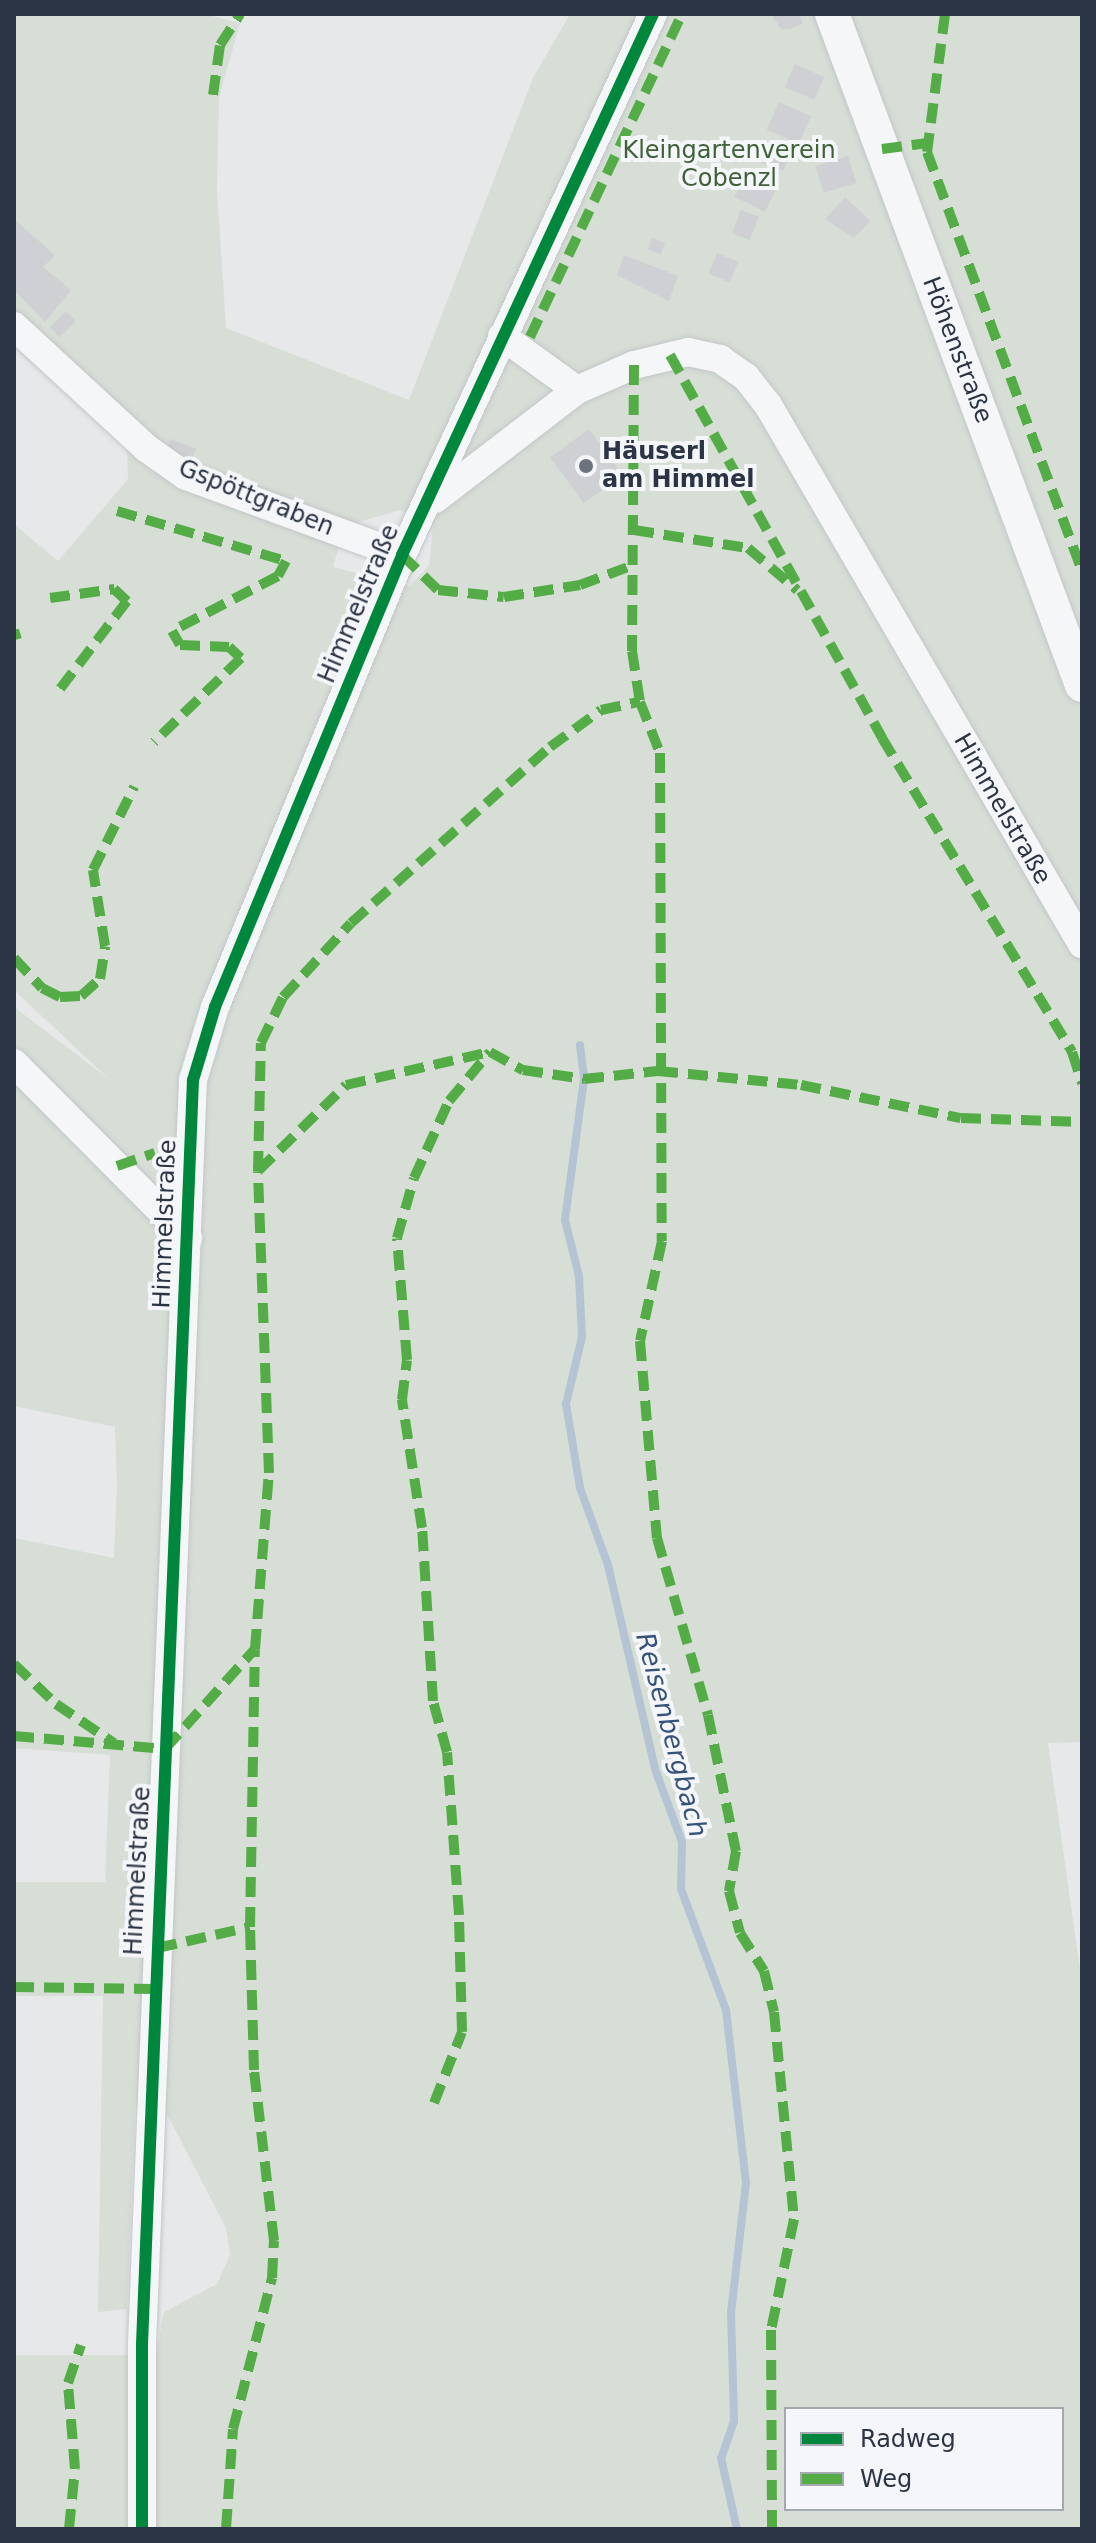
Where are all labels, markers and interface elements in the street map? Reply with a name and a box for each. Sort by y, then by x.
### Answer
park label: Kleingartenverein Cobenzl [622,137,836,193]
street label: Höhenstraße [916,273,998,427]
place label: Häuserl am Himmel [602,438,754,494]
street label: Gspöttgraben [174,454,338,542]
marker: Häuserl am Himmel [577,457,595,475]
street label: Himmelstraße [313,520,405,688]
street label: Himmelstraße [947,729,1057,889]
street label: Himmelstraße [148,1139,182,1309]
water label: Reisenbergbach [629,1629,713,1841]
street label: Himmelstraße [119,1786,157,1956]
legend [784,2407,1064,2511]
text: Radweg [860,2425,956,2453]
text: Weg [860,2465,912,2493]

